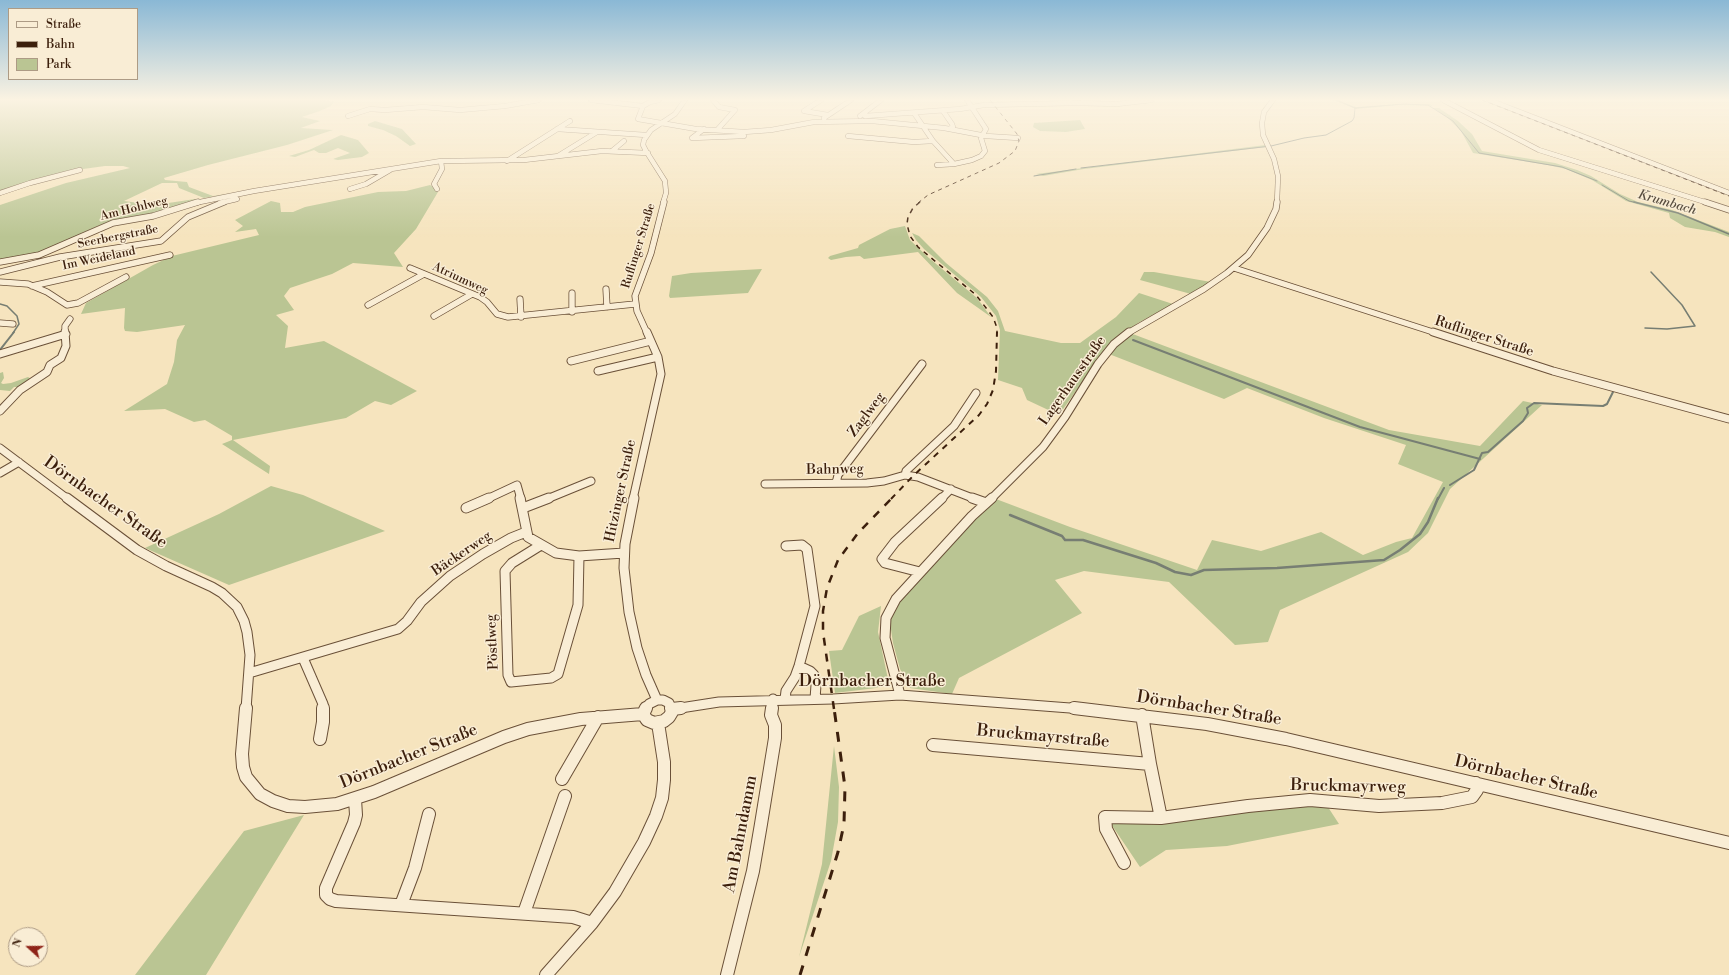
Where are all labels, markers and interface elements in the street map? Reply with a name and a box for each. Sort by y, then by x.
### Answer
legend [8,8,138,80]
text: Straße [46,17,81,32]
text: Bahn [46,37,75,52]
text: Park [46,57,71,72]
water label: Krumbach [1636,187,1698,219]
street label: Am Hohlweg [99,194,169,224]
street label: Ruflinger Straße [619,202,659,290]
street label: Seerbergstraße [76,222,160,252]
street label: Im Weideland [61,244,137,274]
street label: Atriumweg [430,260,490,298]
street label: Ruflinger Straße [1432,313,1536,361]
street label: Lagerhausstraße [1036,333,1110,429]
street label: Zaglweg [845,389,889,441]
street label: Hitzinger Straße [602,438,640,544]
street label: Dörnbacher Straße [39,453,171,553]
street label: Bahnweg [806,461,864,479]
street label: Bäckerweg [429,528,495,580]
street label: Pöstlweg [483,614,503,670]
street label: Dörnbacher Straße [799,672,945,692]
street label: Dörnbacher Straße [1135,687,1283,731]
street label: Dörnbacher Straße [337,720,481,794]
street label: Bruckmayrstraße [976,721,1110,753]
street label: Dörnbacher Straße [1452,752,1600,804]
street label: Am Bahndamm [720,774,762,894]
street label: Bruckmayrweg [1290,776,1406,798]
north arrow [8,927,48,967]
text: N [10,936,26,950]

